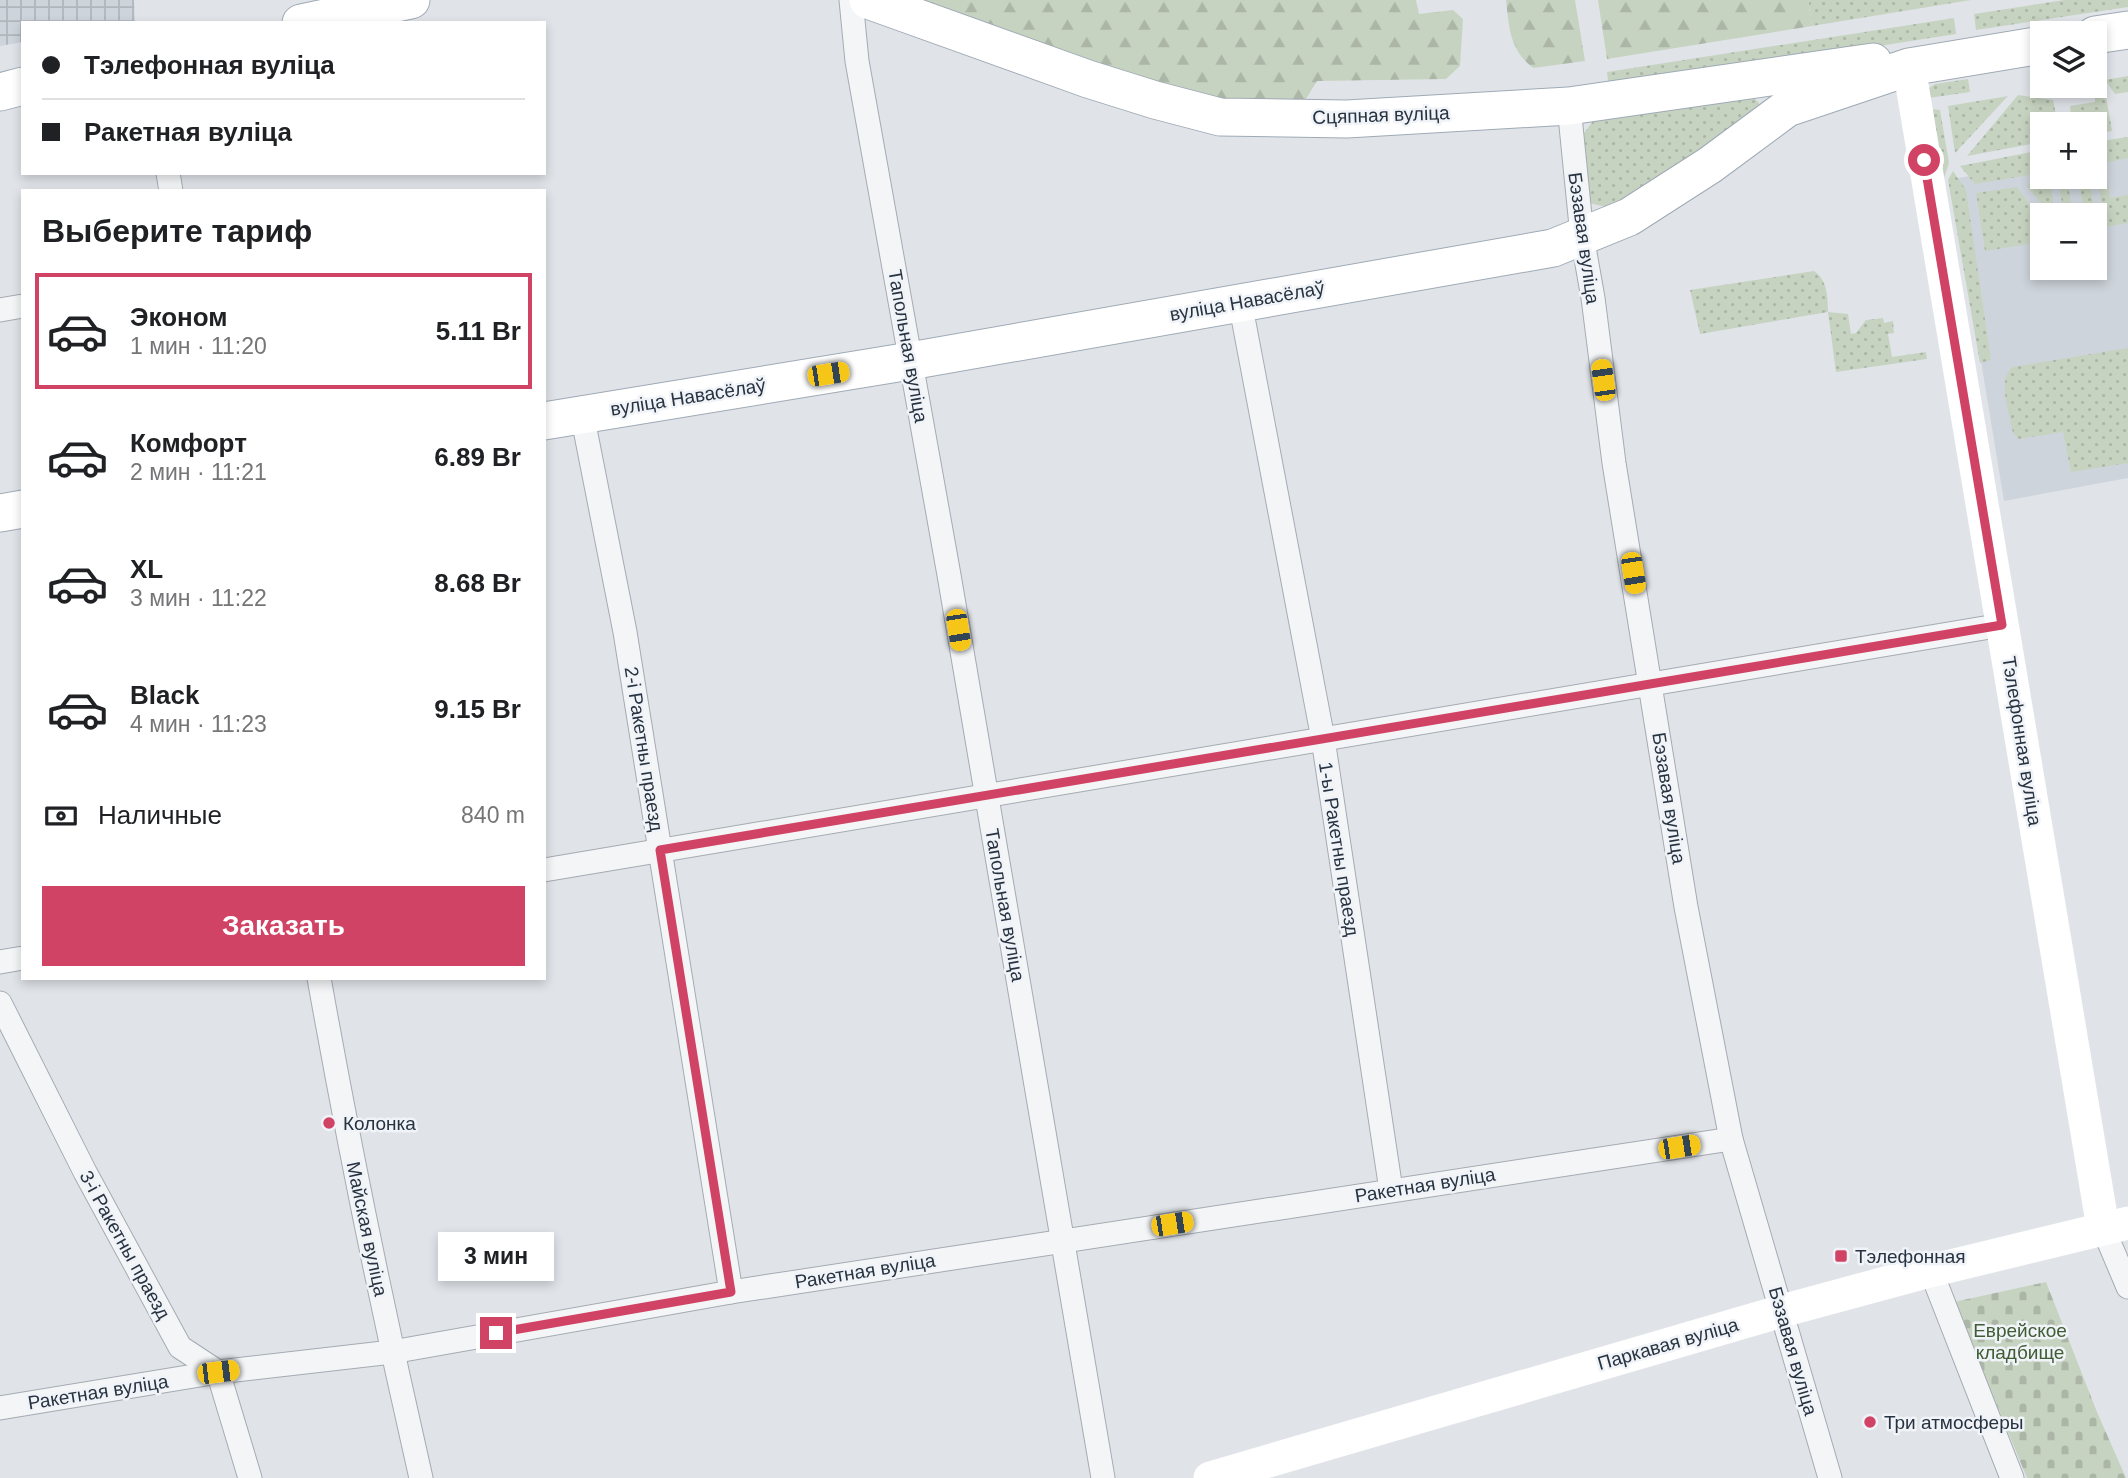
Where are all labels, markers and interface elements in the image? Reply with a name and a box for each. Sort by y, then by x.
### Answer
map controls [2030,21,2107,280]
button: layers [2030,21,2107,98]
text: Тэлефонная вуліца [84,50,335,80]
street label: Сцяпная вуліца [1312,102,1450,128]
button: + [2030,112,2107,189]
text: Ракетная вуліца [84,117,292,147]
route start [1908,144,1940,176]
street label: Бэзавая вуліца [1564,171,1604,306]
button: − [2030,203,2107,280]
text: Выберите тариф [42,213,312,249]
street label: Тапольная вуліца [884,268,932,425]
street label: вуліца Навасёлаў [1168,277,1327,325]
icon: car [46,300,109,363]
text: Эконом [130,302,228,332]
text: 5.11 Br [436,316,521,346]
text: 1 мин · 11:20 [130,333,267,359]
car [1590,358,1617,402]
car [806,360,851,388]
street label: вуліца Навасёлаў [609,374,768,420]
icon: car [46,426,109,489]
text: Комфорт [130,428,247,458]
text: 6.89 Br [434,442,521,472]
text: 2 мин · 11:21 [130,459,267,485]
car [1620,551,1647,595]
icon: car [46,552,109,615]
text: XL [130,554,163,584]
text: 8.68 Br [434,568,521,598]
text: 3 мин · 11:22 [130,585,267,611]
car [945,608,972,652]
street label: Тэлефонная вуліца [1998,655,2046,828]
street label: 2-і Ракетны праезд [621,665,667,833]
icon: car [46,678,109,741]
text: Black [130,680,199,710]
text: 9.15 Br [434,694,521,724]
text: 4 мин · 11:23 [130,711,267,737]
street label: Бэзавая вуліца [1648,731,1690,866]
street label: 1-ы Ракетны праезд [1315,760,1363,938]
icon: cash [42,797,80,835]
text: Наличные [98,800,222,830]
text: 840 m [461,802,525,828]
street label: Тапольная вуліца [981,827,1029,984]
button: Заказать [42,886,525,966]
place label: Колонка [343,1113,416,1134]
marker: Колонка [321,1115,337,1131]
car [1657,1133,1702,1161]
street label: Майская вуліца [342,1160,392,1299]
street label: Ракетная вуліца [1353,1163,1497,1206]
street label: 3-і Ракетны праезд [75,1167,175,1323]
car [1150,1210,1195,1238]
callout: 3 мин [438,1232,554,1280]
text: 3 мин [464,1243,528,1269]
place label: Тэлефонная [1855,1246,1966,1267]
marker: Тэлефонная [1833,1248,1849,1264]
street label: Ракетная вуліца [793,1249,937,1292]
street label: Бэзавая вуліца [1765,1284,1822,1418]
street label: Паркавая вуліца [1595,1314,1741,1374]
route end [480,1317,512,1349]
park label: Еврейское кладбище [1973,1320,2067,1363]
car [196,1359,241,1385]
street label: Ракетная вуліца [26,1370,170,1413]
place label: Три атмосферы [1884,1412,2023,1433]
marker: Три атмосферы [1862,1414,1878,1430]

